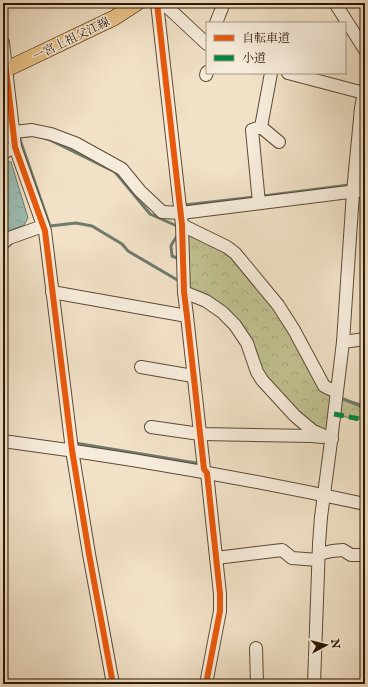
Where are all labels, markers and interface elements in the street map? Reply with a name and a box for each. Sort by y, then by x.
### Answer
street label: 一宮上祖父江線 [30,14,112,65]
legend [206,22,346,74]
text: 自転車道 [242,31,290,46]
text: 小道 [242,51,266,66]
north arrow [306,625,346,665]
text: N [327,637,343,650]

